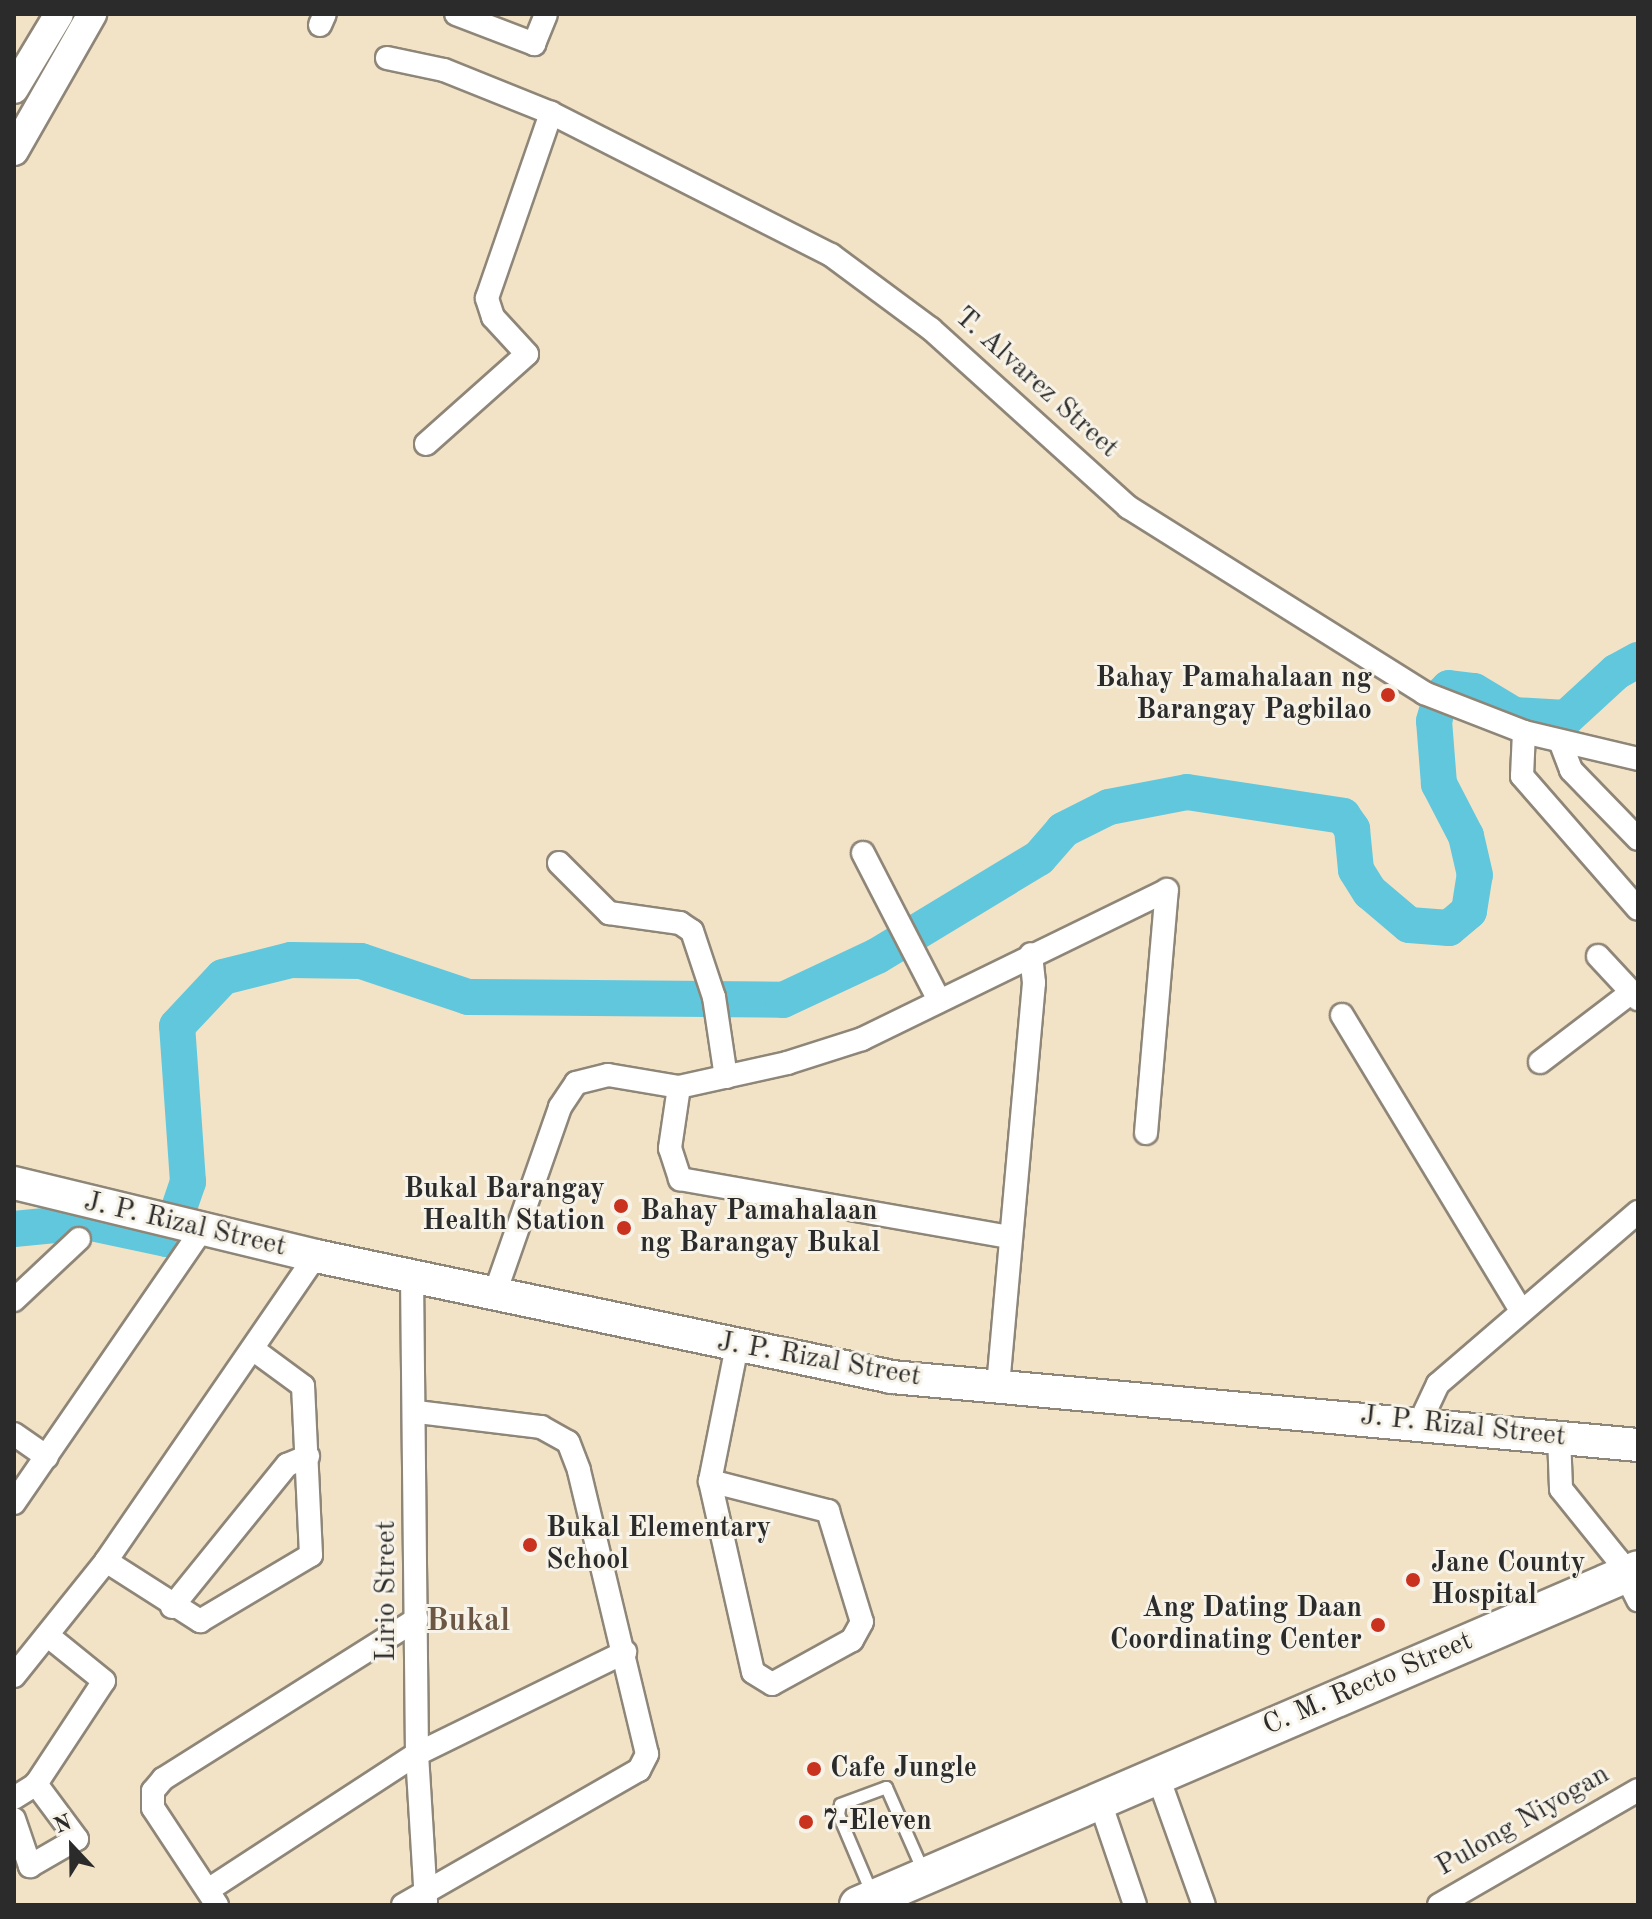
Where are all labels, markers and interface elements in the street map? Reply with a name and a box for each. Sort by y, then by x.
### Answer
street label: T. Alvarez Street [947,300,1125,466]
place label: Bahay Pamahalaan ng Barangay Pagbilao [1096,662,1372,728]
marker: Bahay Pamahalaan ng Barangay Pagbilao [1379,686,1397,704]
place label: Bukal Barangay Health Station [404,1173,605,1239]
street label: J. P. Rizal Street [81,1185,289,1265]
place label: Bahay Pamahalaan ng Barangay Bukal [640,1195,880,1261]
marker: Bukal Barangay Health Station [612,1197,630,1215]
marker: Bahay Pamahalaan ng Barangay Bukal [615,1219,633,1237]
street label: J. P. Rizal Street [715,1326,923,1394]
street label: J. P. Rizal Street [1359,1400,1567,1454]
place label: Bukal Elementary School [546,1512,771,1578]
street label: Lirio Street [370,1520,404,1662]
marker: Bukal Elementary School [521,1536,539,1554]
place label: Jane County Hospital [1431,1547,1585,1613]
marker: Jane County Hospital [1402,1569,1424,1591]
place label: Ang Dating Daan Coordinating Center [1110,1592,1362,1658]
district label: Bukal [426,1603,510,1641]
marker: Ang Dating Daan Coordinating Center [1369,1616,1387,1634]
street label: C. M. Recto Street [1258,1625,1478,1743]
place label: Cafe Jungle [830,1752,977,1786]
street label: Pulong Niyogan [1431,1758,1615,1884]
marker: Cafe Jungle [805,1760,823,1778]
place label: 7-Eleven [822,1805,932,1839]
north arrow [32,1807,112,1887]
text: N [51,1811,75,1838]
marker: 7-Eleven [797,1813,815,1831]

